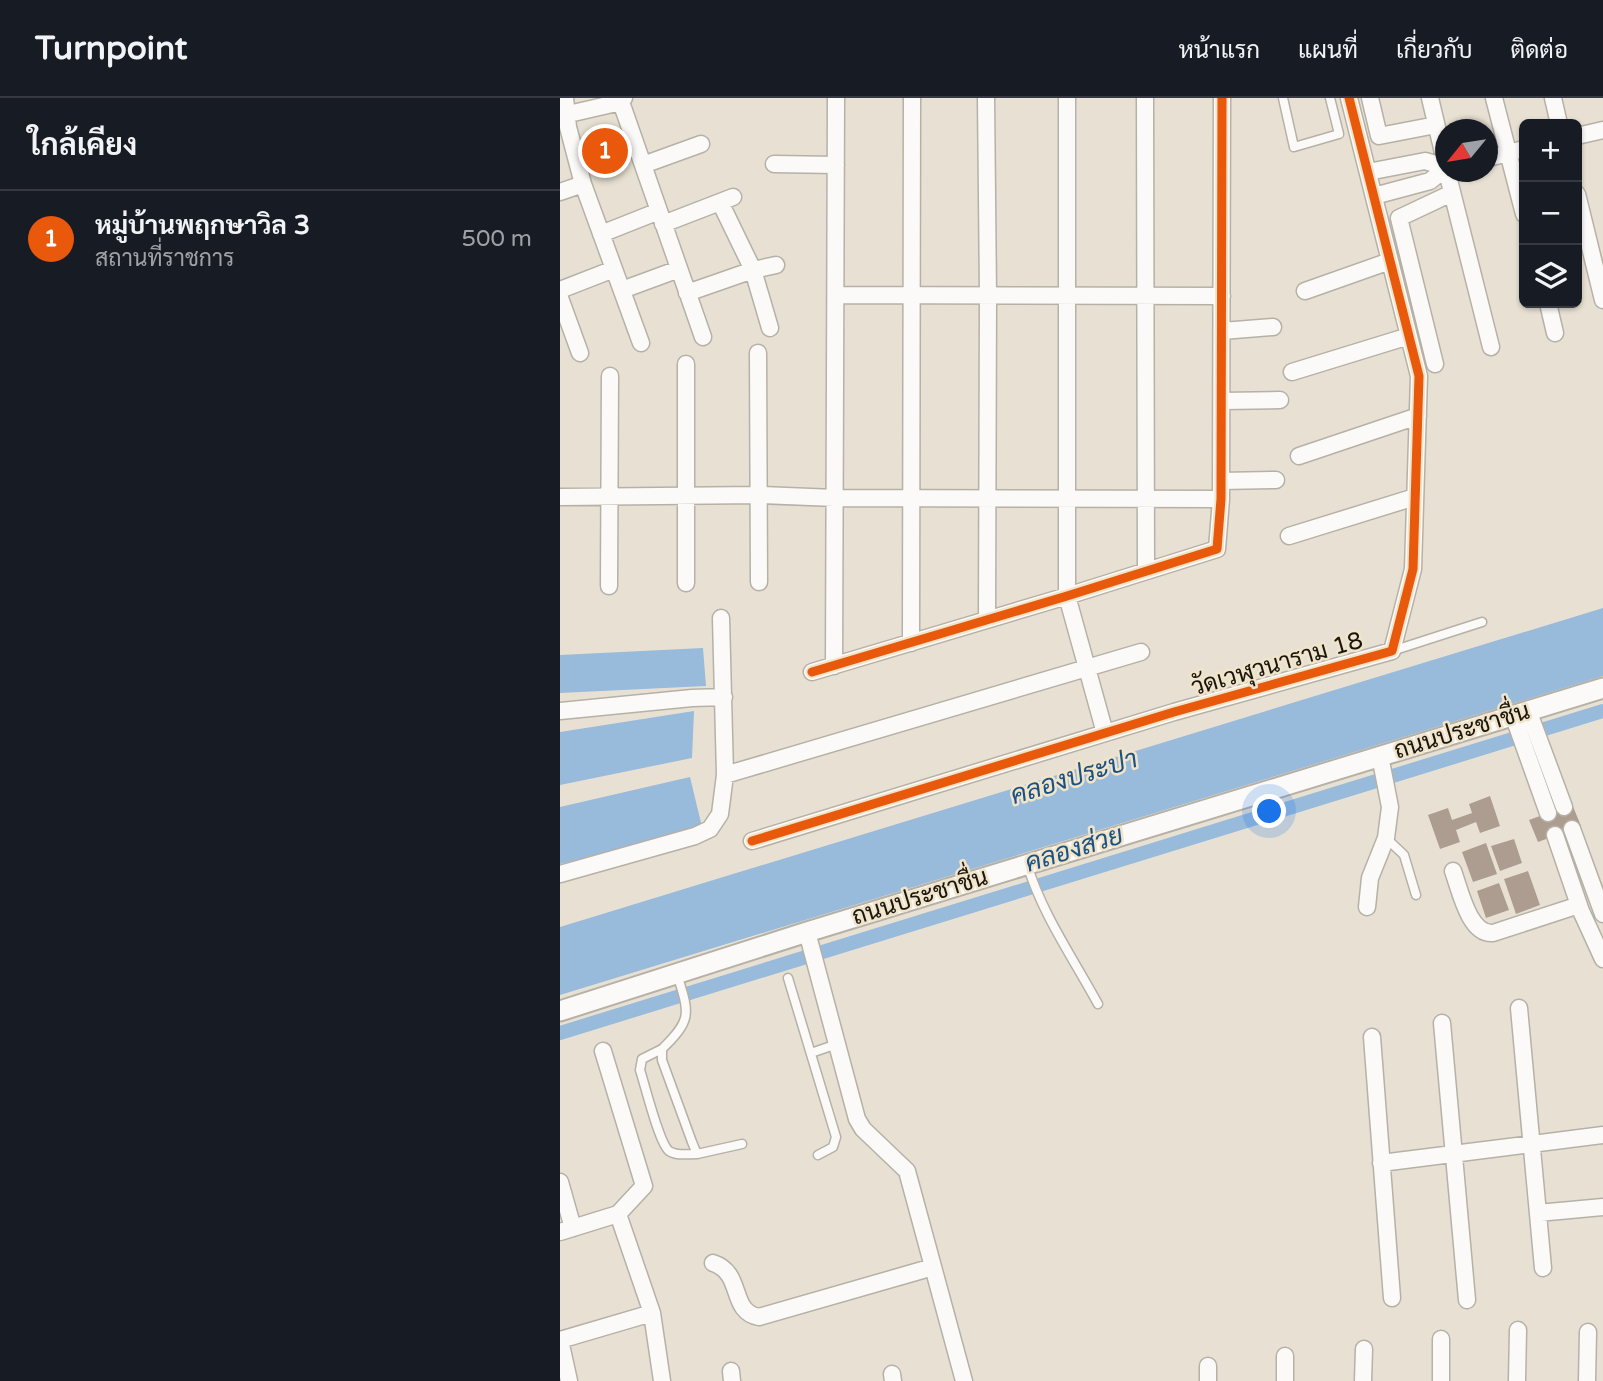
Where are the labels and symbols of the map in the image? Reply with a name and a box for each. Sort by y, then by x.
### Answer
north arrow [1435,119,1498,182]
pin: 1 [582,125,628,177]
street label: วัดเวฬุวนาราม 18 [1188,626,1366,703]
street label: ถนนประชาชื่น [1388,690,1534,765]
water label: คลองประปา [1007,743,1141,811]
your location [1252,794,1286,828]
water label: คลองส่วย [1021,819,1127,879]
street label: ถนนประชาชื่น [846,856,992,931]

